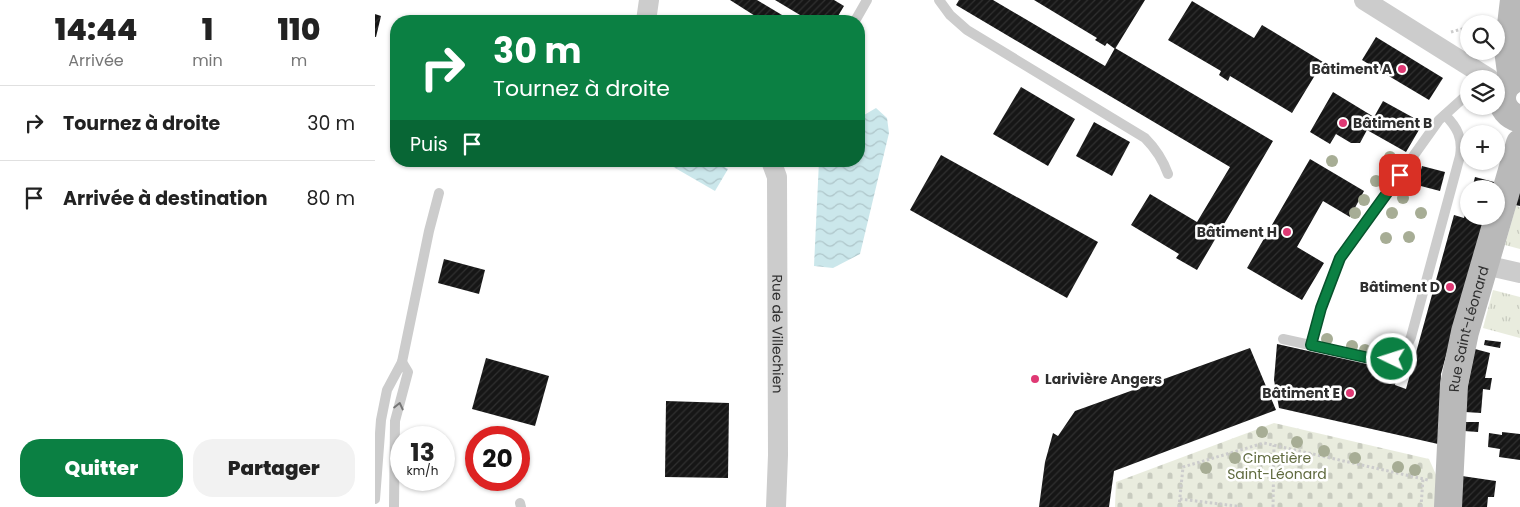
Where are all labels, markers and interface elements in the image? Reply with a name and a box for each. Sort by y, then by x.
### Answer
text: 14:44 [55,8,138,51]
text: 1 [202,8,213,51]
text: 110 [277,8,320,51]
map controls [1460,15,1505,225]
button: search [1460,15,1505,60]
text: 30 m [493,26,581,75]
icon: right [410,35,475,100]
text: Arrivée [68,49,124,72]
text: min [192,49,223,72]
text: m [291,49,307,72]
place label: Bâtiment A [1312,59,1393,79]
marker: Bâtiment A [1396,63,1408,75]
button: layers [1460,70,1505,115]
text: Tournez à droite [493,73,670,104]
icon: right [20,109,48,137]
text: Tournez à droite [63,110,220,137]
text: 30 m [307,110,355,137]
place label: Bâtiment B [1353,113,1432,133]
marker: Bâtiment B [1337,117,1349,129]
button: + [1460,125,1505,170]
icon: arrive [458,130,486,158]
text: Puis [410,131,448,158]
pin [1379,154,1421,196]
icon: arrive [1386,161,1414,189]
button: − [1460,180,1505,225]
icon: arrive [20,184,48,212]
text: Arrivée à destination [63,185,268,212]
text: 80 m [306,185,355,212]
place label: Bâtiment H [1197,222,1277,242]
marker: Bâtiment H [1281,226,1293,238]
street label: Rue Saint-Léonard [1444,263,1494,392]
street label: Rue de Villechien [767,274,788,393]
place label: Bâtiment D [1360,277,1440,297]
marker: Bâtiment D [1444,281,1456,293]
position arrow [1365,332,1417,384]
place label: Larivière Angers [1045,369,1162,389]
marker: Larivière Angers [1029,373,1041,385]
place label: Bâtiment E [1262,383,1340,403]
marker: Bâtiment E [1344,387,1356,399]
one-way arrow [393,402,404,411]
speed limit sign: 20 [465,426,530,491]
text: 13 [410,435,435,470]
button: Quitter [20,439,183,497]
button: Partager [193,439,355,497]
park label: Cimetière Saint-Léonard [1227,448,1327,484]
text: km/h [407,462,438,479]

